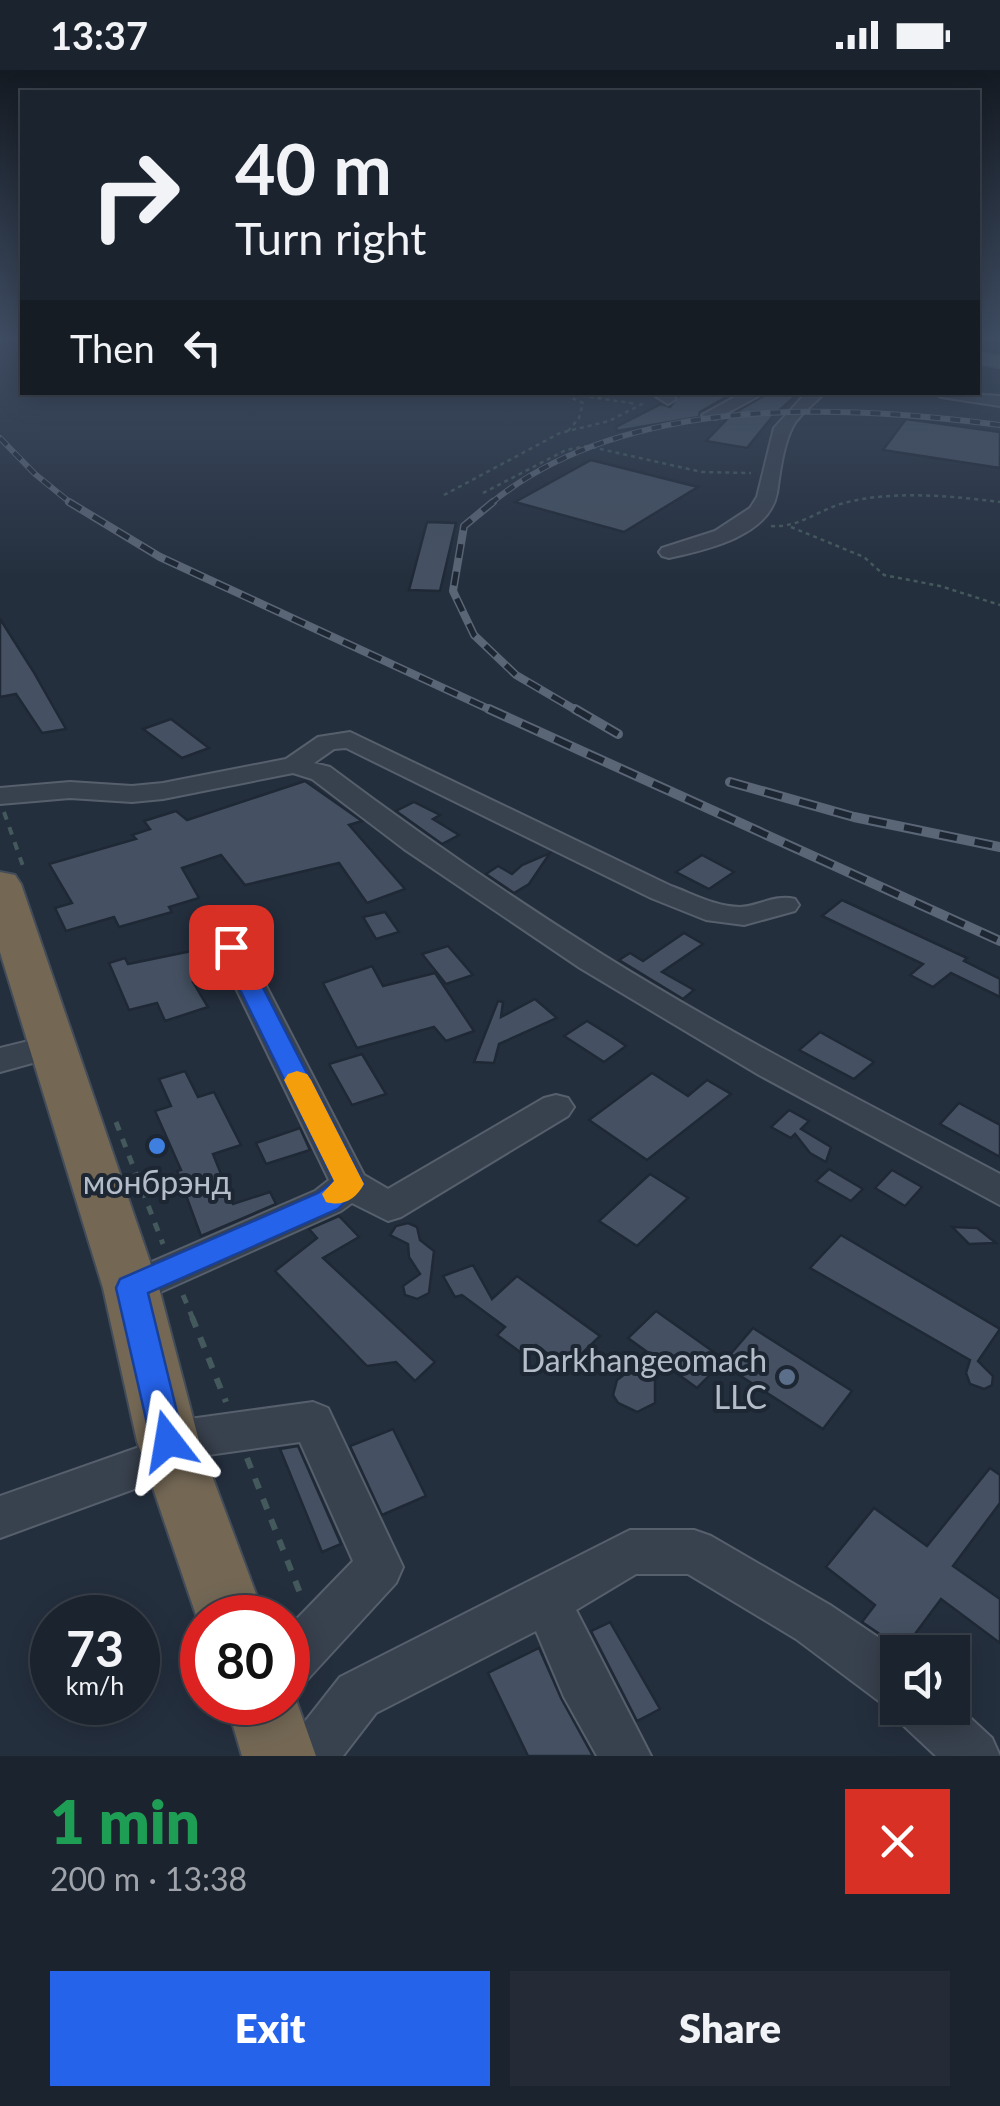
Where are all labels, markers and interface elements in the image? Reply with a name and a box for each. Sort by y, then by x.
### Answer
text: 13:37 [50,12,148,58]
text: 40 m [235,126,392,210]
icon: right [70,130,200,260]
text: Turn right [235,211,426,265]
icon: left [175,320,230,375]
text: Then [70,325,155,371]
pin [189,905,274,990]
icon: arrive [204,920,259,975]
marker: монбрэнд [146,1135,168,1157]
place label: монбрэнд [83,1162,231,1201]
place label: Darkhangeomach LLC [521,1340,767,1416]
marker: Darkhangeomach LLC [776,1366,798,1388]
position arrow [116,1389,220,1493]
speed limit sign: 80 [180,1595,310,1725]
text: 73 [66,1618,124,1678]
map controls [880,1635,970,1725]
button: sound [880,1635,970,1725]
text: km/h [66,1670,124,1700]
text: 1 min [50,1785,200,1857]
button: close [845,1789,950,1894]
text: 200 m · 13:38 [50,1859,247,1898]
button: Exit [50,1971,490,2086]
button: Share [510,1971,950,2086]

